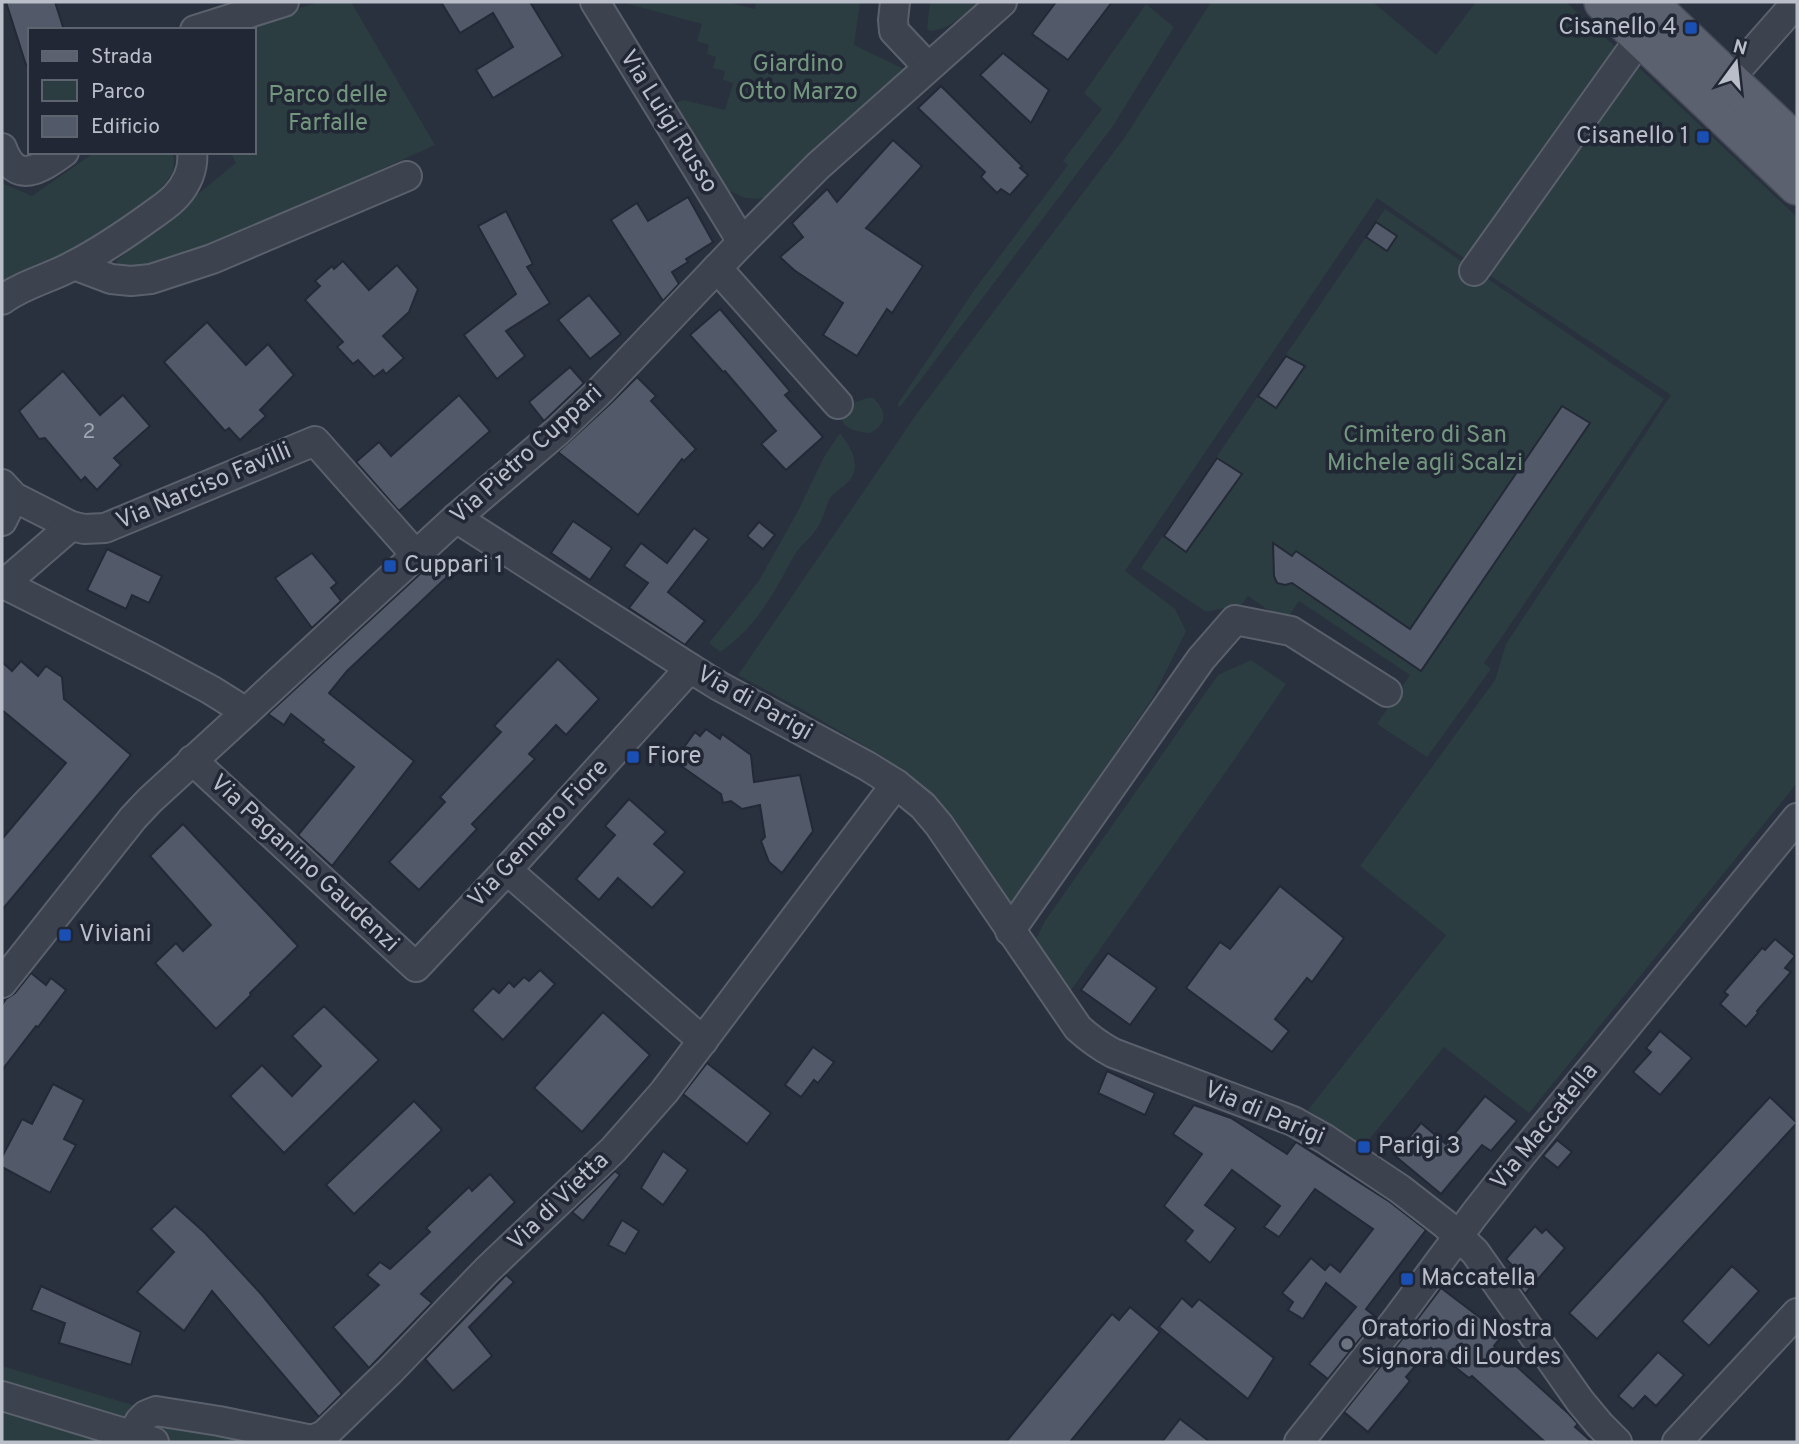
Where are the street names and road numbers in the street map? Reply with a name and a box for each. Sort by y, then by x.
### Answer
street label: Via Luigi Russo [612,45,724,199]
street label: Via Pietro Cuppari [445,379,609,531]
street label: Via Narciso Favilli [112,437,296,537]
street label: Via di Parigi [691,660,817,748]
street label: Via Gennaro Fiore [462,753,616,915]
street label: Via Paganino Gaudenzi [203,769,405,959]
street label: Via Maccatella [1485,1057,1605,1197]
street label: Via di Parigi [1199,1075,1329,1153]
street label: Via di Vietta [502,1146,616,1258]

